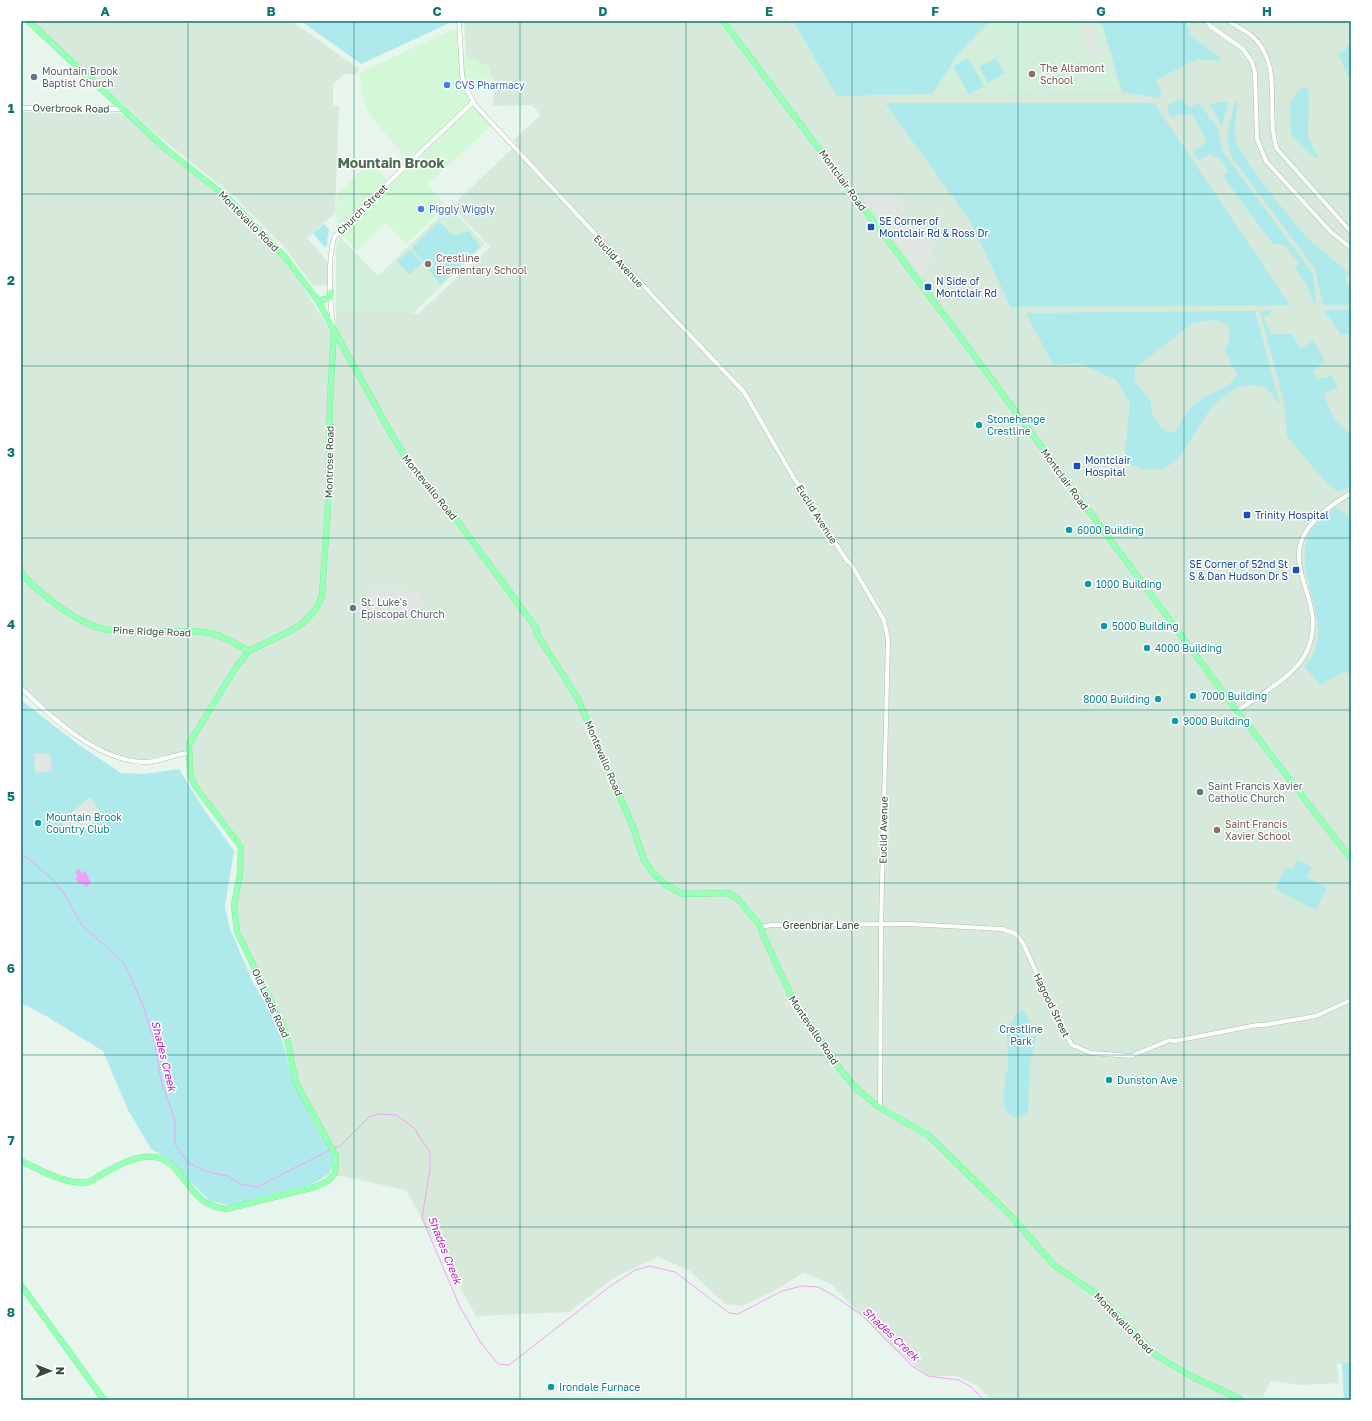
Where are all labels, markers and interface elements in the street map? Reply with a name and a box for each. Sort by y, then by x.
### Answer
text: A [100,3,110,19]
text: B [266,3,276,19]
text: C [432,3,442,19]
text: D [598,3,608,19]
text: E [765,3,773,19]
text: F [931,3,939,19]
text: G [1096,3,1106,19]
text: H [1262,3,1272,19]
place label: The Altamont School [1040,62,1105,86]
place label: Mountain Brook Baptist Church [42,65,118,89]
marker: The Altamont School [1027,69,1037,79]
marker: Mountain Brook Baptist Church [29,72,39,82]
place label: CVS Pharmacy [455,79,525,91]
marker: CVS Pharmacy [442,80,452,90]
text: 1 [8,100,15,116]
street label: Overbrook Road [32,101,110,115]
street label: Montclair Road [817,147,869,213]
district label: Mountain Brook [337,154,445,171]
street label: Church Street [334,181,390,237]
street label: Montevallo Road [216,188,282,254]
place label: Piggly Wiggly [429,203,495,215]
marker: Piggly Wiggly [416,204,426,214]
place label: SE Corner of Montclair Rd & Ross Dr [879,215,988,239]
marker: SE Corner of Montclair Rd & Ross Dr [866,222,876,232]
street label: Euclid Avenue [592,232,647,290]
place label: Crestline Elementary School [436,252,527,276]
marker: Crestline Elementary School [423,259,433,269]
text: 2 [7,272,15,288]
place label: N Side of Montclair Rd [936,275,997,299]
marker: N Side of Montclair Rd [923,282,933,292]
place label: Stonehenge Crestline [987,413,1045,437]
marker: Stonehenge Crestline [974,420,984,430]
street label: Montrose Road [322,426,336,498]
text: 3 [7,444,15,460]
street label: Montclair Road [1039,446,1091,512]
street label: Montevallo Road [400,452,460,522]
place label: Montclair Hospital [1085,454,1131,478]
marker: Montclair Hospital [1072,461,1082,471]
street label: Euclid Avenue [794,482,840,546]
place label: Trinity Hospital [1255,509,1329,521]
marker: Trinity Hospital [1242,510,1252,520]
place label: 6000 Building [1077,524,1144,536]
marker: 6000 Building [1064,525,1074,535]
place label: SE Corner of 52nd St S & Dan Hudson Dr S [1189,558,1288,582]
marker: SE Corner of 52nd St S & Dan Hudson Dr S [1291,565,1301,575]
place label: 1000 Building [1096,578,1162,590]
marker: 1000 Building [1083,579,1093,589]
place label: St. Luke's Episcopal Church [361,596,445,620]
marker: St. Luke's Episcopal Church [348,603,358,613]
text: 4 [7,616,15,632]
place label: 5000 Building [1112,620,1179,632]
marker: 5000 Building [1099,621,1109,631]
street label: Pine Ridge Road [113,624,191,638]
place label: 4000 Building [1155,642,1222,654]
marker: 4000 Building [1142,643,1152,653]
place label: 7000 Building [1201,690,1267,702]
marker: 7000 Building [1188,691,1198,701]
place label: 8000 Building [1083,693,1150,705]
marker: 8000 Building [1153,694,1163,704]
place label: 9000 Building [1183,715,1250,727]
marker: 9000 Building [1170,716,1180,726]
street label: Montevallo Road [583,719,625,797]
place label: Saint Francis Xavier Catholic Church [1208,780,1303,804]
marker: Saint Francis Xavier Catholic Church [1195,787,1205,797]
text: 5 [7,788,15,804]
street label: Euclid Avenue [876,796,890,864]
place label: Mountain Brook Country Club [46,811,122,835]
marker: Mountain Brook Country Club [33,818,43,828]
place label: Saint Francis Xavier School [1225,818,1291,842]
marker: Saint Francis Xavier School [1212,825,1222,835]
street label: Greenbriar Lane [783,919,860,931]
text: 6 [7,960,15,976]
street label: Old Leeds Road [250,967,292,1039]
street label: Hagood Street [1031,971,1073,1039]
street label: Montevallo Road [787,993,841,1067]
water label: Shades Creek [149,1019,180,1094]
park label: Crestline Park [999,1023,1043,1047]
place label: Dunston Ave [1117,1074,1178,1086]
marker: Dunston Ave [1104,1075,1114,1085]
text: 7 [7,1132,15,1148]
water label: Shades Creek [426,1214,466,1287]
street label: Montevallo Road [1092,1290,1156,1356]
text: 8 [7,1304,15,1320]
water label: Shades Creek [860,1304,924,1364]
north arrow [30,1351,70,1391]
text: N [54,1367,67,1375]
place label: Irondale Furnace [559,1381,640,1393]
marker: Irondale Furnace [546,1382,556,1392]

